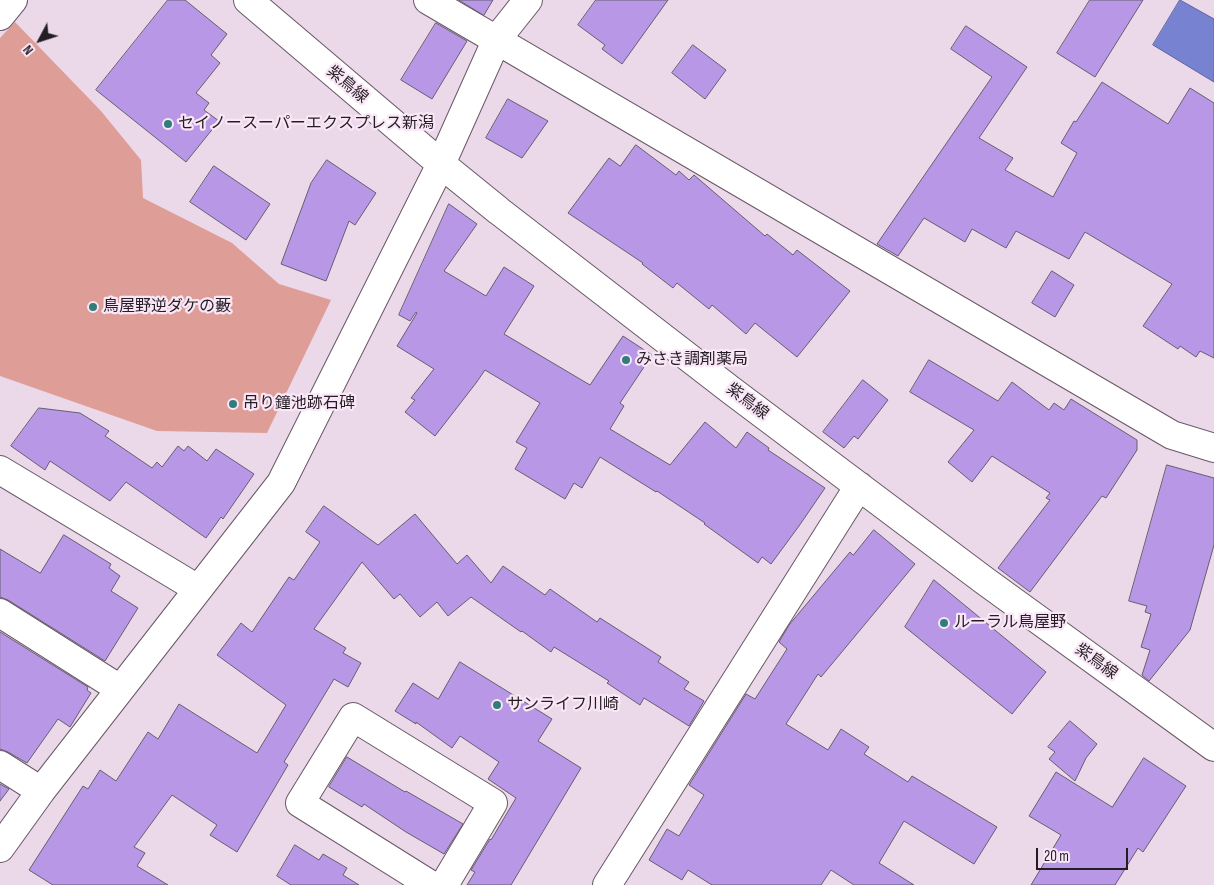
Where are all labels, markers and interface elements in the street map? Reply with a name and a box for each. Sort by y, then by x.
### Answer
north arrow [15,15,65,65]
text: N [19,42,37,58]
street label: 紫鳥線 [322,62,372,108]
place label: セイノースーパーエクスプレス新潟 [178,114,434,134]
marker: セイノースーパーエクスプレス新潟 [162,118,174,130]
place label: 鳥屋野逆ダケの藪 [103,297,231,317]
marker: 鳥屋野逆ダケの藪 [87,301,99,313]
place label: みさき調剤薬局 [636,350,748,370]
marker: みさき調剤薬局 [620,354,632,366]
street label: 紫鳥線 [722,380,772,424]
place label: 吊り鐘池跡石碑 [243,394,355,414]
marker: 吊り鐘池跡石碑 [227,398,239,410]
place label: ルーラル鳥屋野 [954,613,1066,633]
marker: ルーラル鳥屋野 [938,617,950,629]
street label: 紫鳥線 [1071,640,1121,684]
place label: サンライフ川崎 [507,695,619,715]
marker: サンライフ川崎 [491,699,503,711]
scale bar [1039,838,1132,870]
text: 20 m [1044,847,1069,866]

